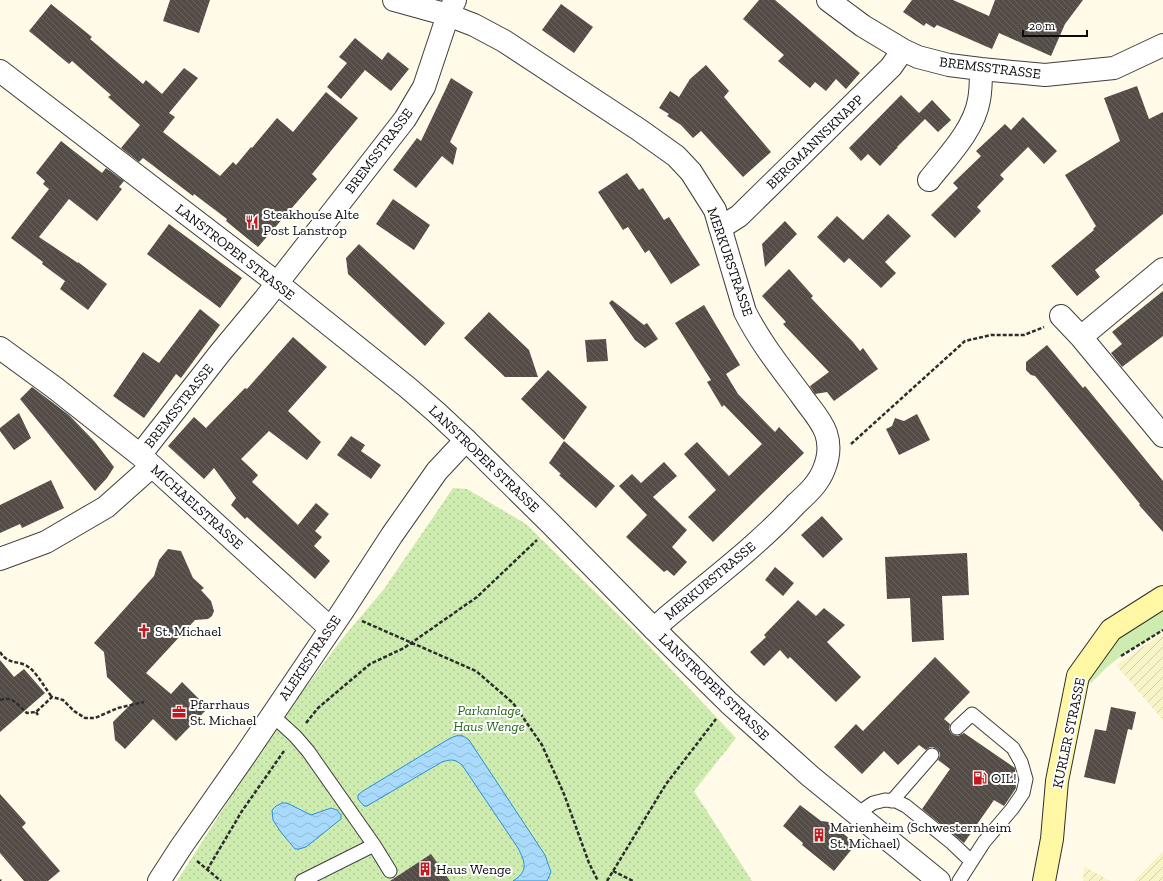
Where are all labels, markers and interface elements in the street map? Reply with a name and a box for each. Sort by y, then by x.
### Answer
scale bar [1023,12,1087,38]
text: 20 m [1029,19,1056,33]
street label: BREMSSTRASSE [938,53,1042,83]
street label: BERGMANNSKNAPP [763,91,867,193]
street label: BREMSSTRASSE [341,105,417,197]
street label: LANSTROPER STRASSE [172,200,298,304]
street label: MERKURSTRASSE [703,205,757,319]
place label: Steakhouse Alte Post Lanstrop [263,206,360,239]
restaurant icon: Steakhouse Alte Post Lanstrop [244,214,260,230]
street label: BREMSSTRASSE [141,361,217,451]
street label: LANSTROPER STRASSE [425,402,543,516]
street label: MICHAELSTRASSE [147,461,247,553]
street label: MERKURSTRASSE [661,538,759,624]
street label: ALEKESTRASSE [275,612,345,704]
church icon: St. Michael [136,623,152,639]
place label: St. Michael [155,623,222,640]
street label: LANSTROPER STRASSE [655,630,773,744]
street label: KURLER STRASSE [1049,676,1089,790]
place label: Pfarrhaus St. Michael [190,696,257,729]
park label: Parkanlage Haus Wenge [453,702,525,735]
office icon: Pfarrhaus St. Michael [171,704,187,720]
fuel station icon: OIL! [972,770,988,786]
place label: OIL! [991,770,1017,787]
place label: Marienheim (Schwesternheim St. Michael) [830,819,1011,852]
building icon: Marienheim (Schwesternheim St. Michael) [811,827,827,843]
building icon: Haus Wenge [417,861,433,877]
place label: Haus Wenge [436,861,512,878]

